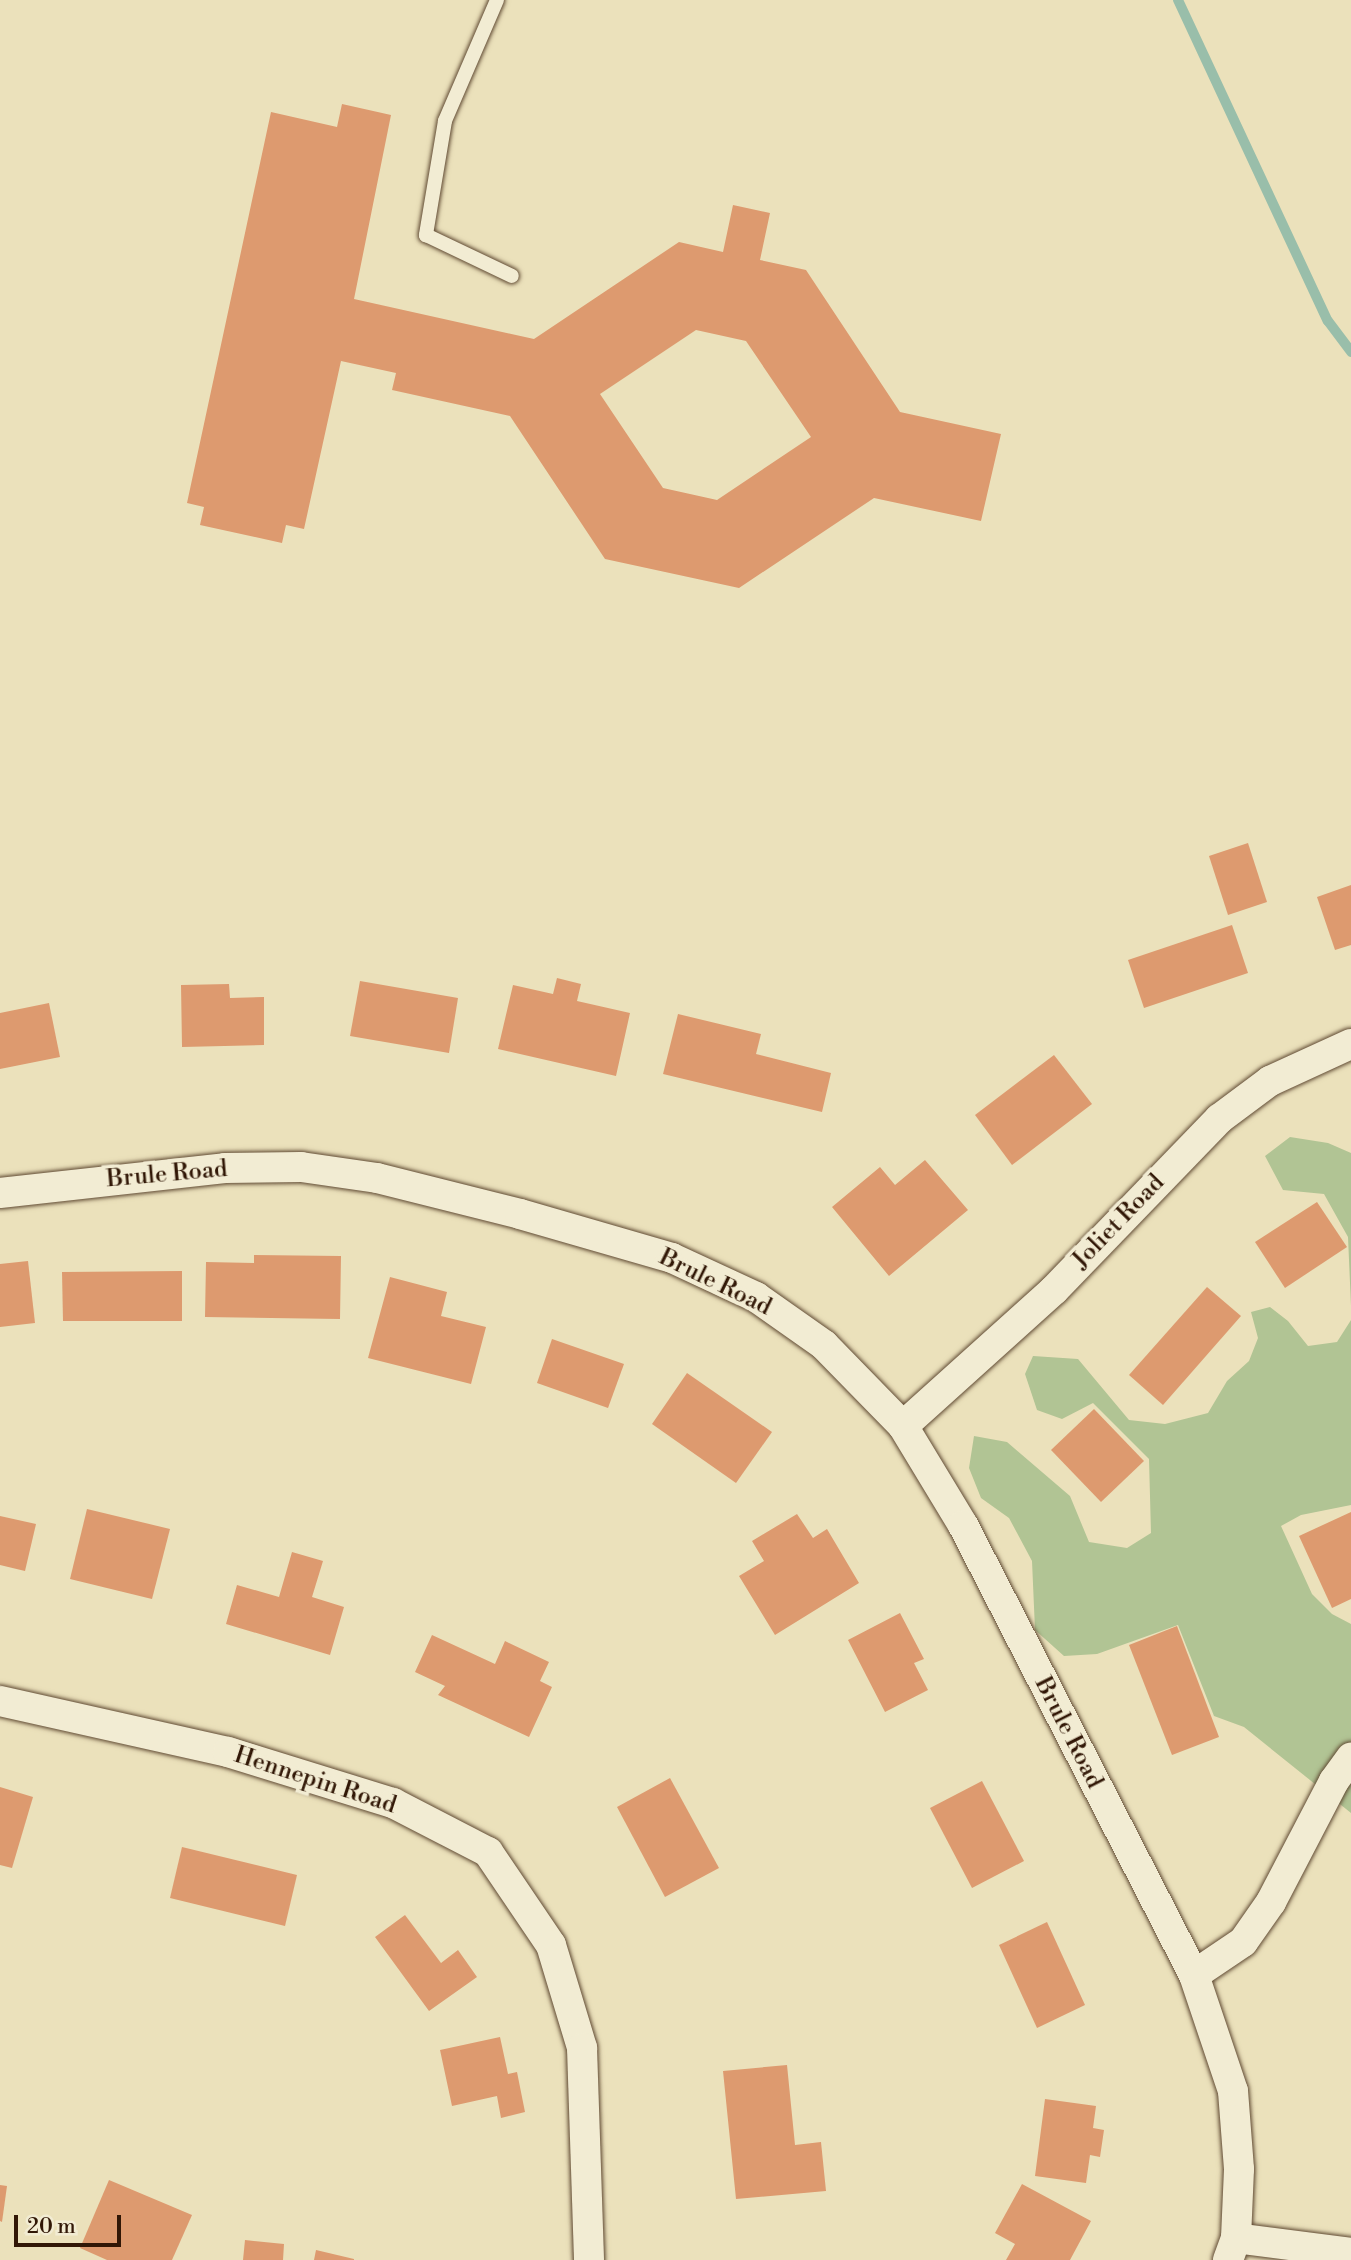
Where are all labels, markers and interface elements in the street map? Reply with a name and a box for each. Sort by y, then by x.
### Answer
street label: Brule Road [105,1155,229,1195]
street label: Joliet Road [1067,1169,1171,1275]
street label: Brule Road [654,1243,776,1323]
street label: Brule Road [1028,1672,1108,1794]
street label: Hennepin Road [230,1741,400,1821]
scale bar [18,2200,124,2244]
text: 20 m [27,2214,76,2240]

